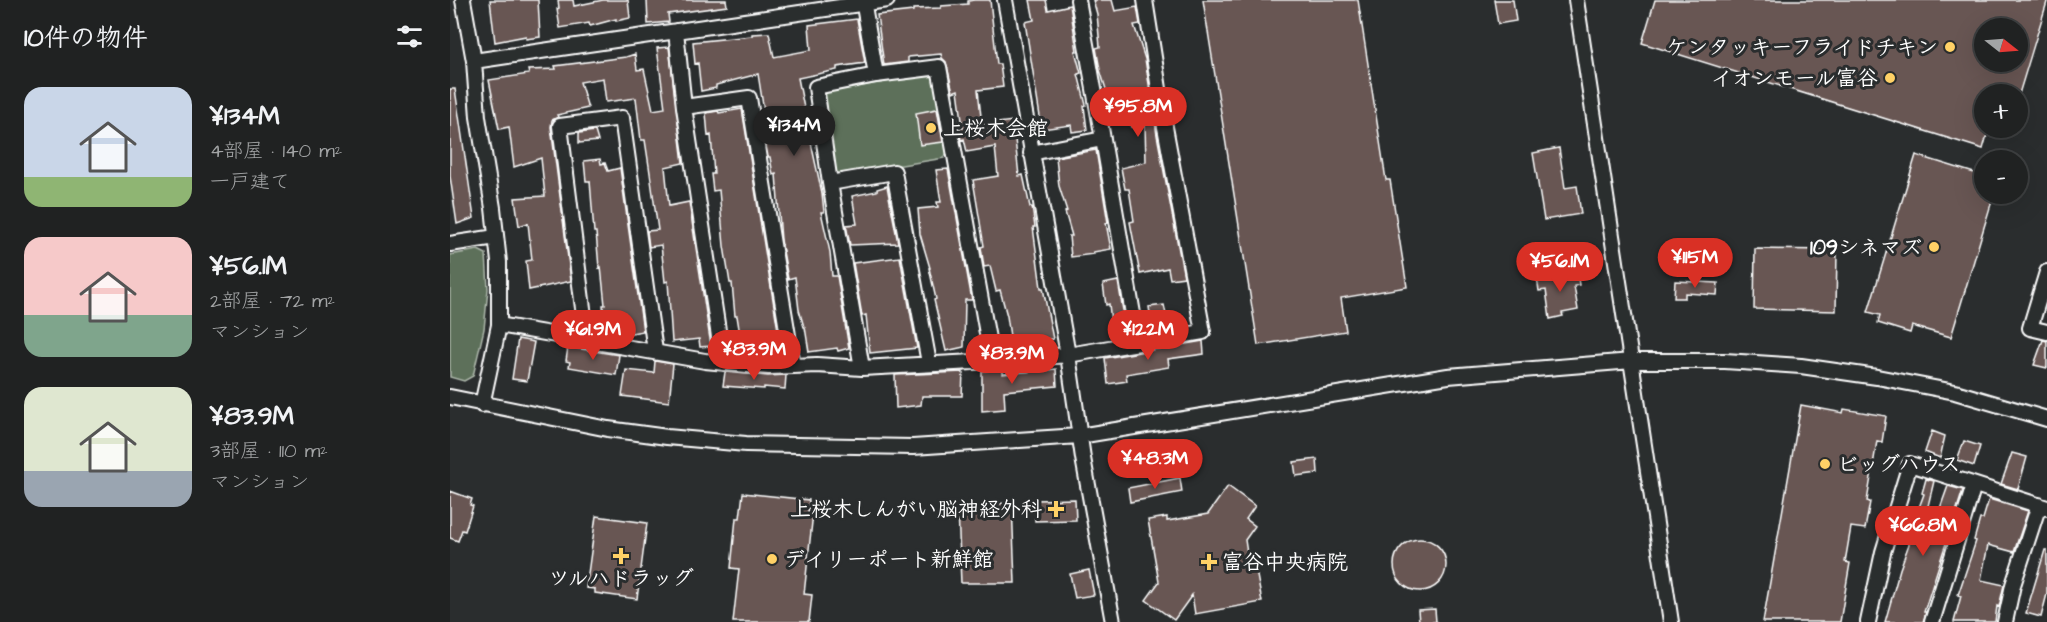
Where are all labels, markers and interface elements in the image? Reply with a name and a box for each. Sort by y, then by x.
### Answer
north arrow [1974,18,2028,72]
map controls [1974,18,2028,204]
text: 10件の物件 [24,20,148,56]
icon: filters [393,20,426,53]
place label: ケンタッキーフライドチキン [1666,33,1938,62]
marker: ケンタッキーフライドチキン [1943,40,1957,54]
place label: イオンモール富谷 [1711,64,1878,93]
marker: イオンモール富谷 [1883,71,1897,85]
button: + [1974,84,2028,138]
pin: ¥95.8M [1089,87,1187,138]
text: ¥95.8M [1104,92,1172,120]
text: ¥134M [210,98,280,134]
pin: ¥134M [752,106,836,157]
icon: home [72,111,144,183]
text: ¥134M [767,111,821,139]
place label: 上桜木会館 [943,114,1048,143]
marker: 上桜木会館 [924,121,938,135]
text: 4部屋 · 140 m² [210,137,342,165]
button: − [1974,150,2028,204]
text: 一戸建て [210,168,290,196]
place label: 109シネマズ [1810,233,1922,262]
pin: ¥115M [1653,238,1737,289]
marker: 109シネマズ [1927,240,1941,254]
pin: ¥56.1M [1511,242,1609,293]
text: ¥115M [1672,243,1718,271]
text: ¥56.1M [1530,247,1590,275]
text: ¥56.1M [210,248,287,284]
icon: home [72,261,144,333]
text: 2部屋 · 72 m² [210,287,335,315]
pin: ¥61.9M [544,310,642,361]
pin: ¥122M [1106,310,1190,361]
text: ¥61.9M [565,315,621,343]
text: ¥122M [1122,315,1174,343]
text: マンション [210,318,309,346]
pin: ¥83.9M [705,330,803,381]
pin: ¥83.9M [963,334,1061,385]
text: ¥83.9M [722,335,786,363]
text: ¥83.9M [980,339,1044,367]
text: ¥83.9M [210,398,294,434]
icon: home [72,411,144,483]
text: 3部屋 · 110 m² [210,437,328,465]
pin: ¥48.3M [1106,439,1204,490]
text: ¥48.3M [1122,444,1188,472]
place label: ビッグハウス [1837,450,1960,479]
marker: ビッグハウス [1818,457,1832,471]
text: マンション [210,468,309,496]
place label: 上桜木しんがい脳神経外科 [790,495,1042,524]
marker: 上桜木しんがい脳神経外科 [1047,500,1065,518]
pin: ¥66.8M [1874,506,1972,557]
text: ¥66.8M [1889,511,1957,539]
place label: デイリーポート新鮮館 [784,545,994,574]
place label: 富谷中央病院 [1222,548,1348,577]
marker: ツルハドラッグ [614,549,628,563]
marker: デイリーポート新鮮館 [765,552,779,566]
marker: 富谷中央病院 [1200,553,1218,571]
place label: ツルハドラッグ [548,564,694,593]

